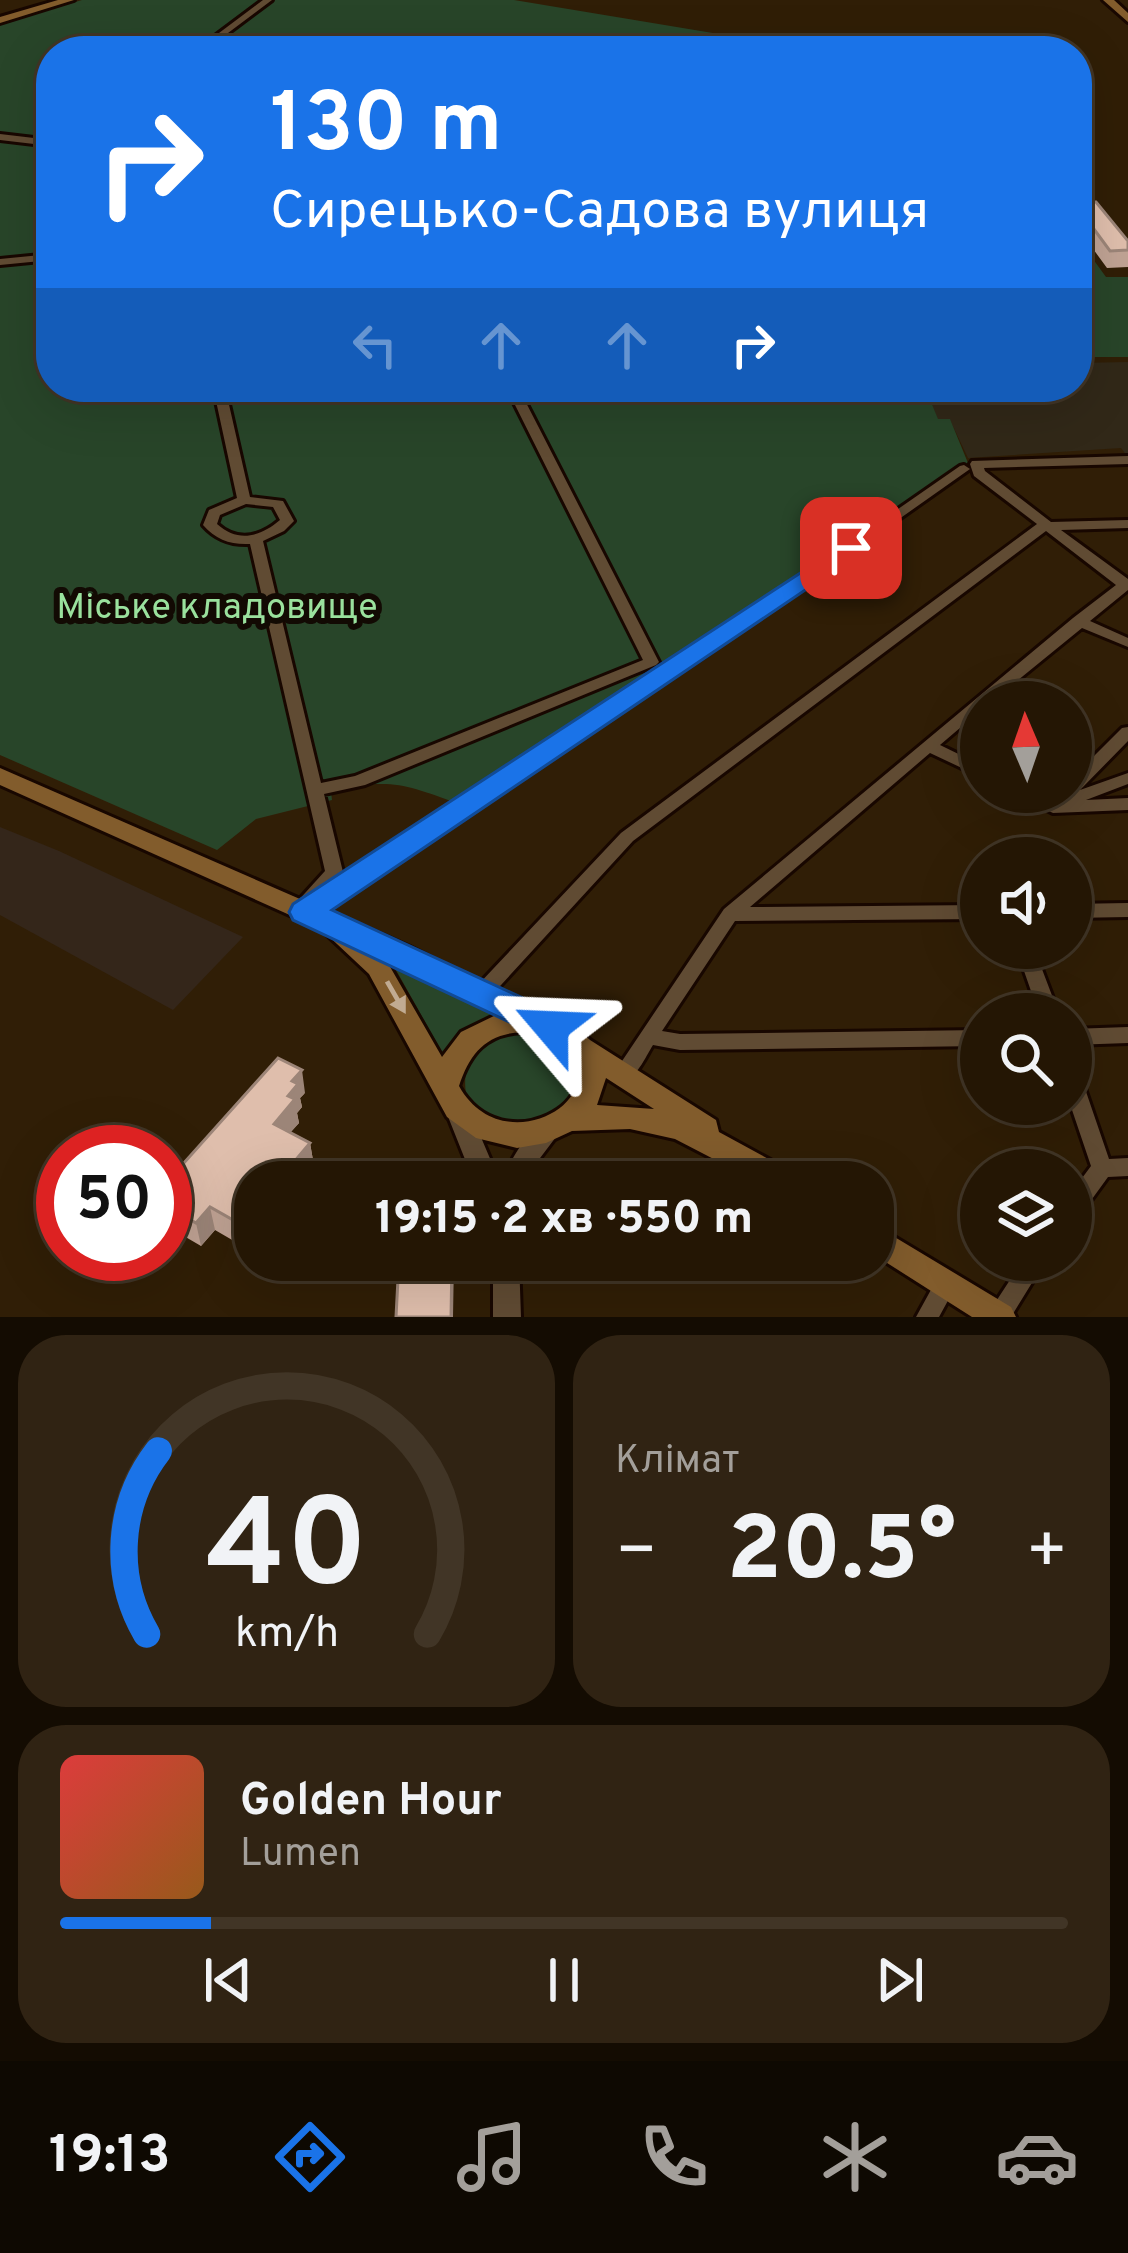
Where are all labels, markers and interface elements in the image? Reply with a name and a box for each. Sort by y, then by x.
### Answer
text: 130 m [270,75,502,181]
icon: right [72,84,228,240]
text: Сирецько-Садова вулиця [270,179,929,248]
icon: left [342,312,408,378]
icon: ahead [468,312,534,378]
icon: ahead [594,312,660,378]
icon: right [720,312,786,378]
pin [800,497,902,599]
icon: arrive [818,515,884,581]
park label: Міське кладовище [56,586,378,632]
north arrow [960,681,1092,813]
map controls [960,681,1092,1281]
button: sound [960,837,1092,969]
position arrow [488,964,614,1090]
one-way arrow [385,980,406,1013]
button: search [960,993,1092,1125]
speed limit sign: 50 [36,1125,192,1281]
button: layers [960,1149,1092,1281]
text: 19:15 · 2 хв · 550 m [375,1192,753,1249]
text: Клімат [615,1438,740,1487]
text: 40 [205,1473,368,1631]
text: 20.5° [727,1498,956,1611]
text: − [615,1513,658,1596]
text: + [1025,1513,1068,1596]
text: km/h [234,1608,339,1662]
text: Golden Hour [240,1774,502,1831]
text: Lumen [240,1831,361,1880]
icon: previous [195,1947,261,2013]
icon: pause [531,1947,597,2013]
icon: next [867,1947,933,2013]
icon: directions [268,2115,352,2199]
icon: music [450,2115,534,2199]
icon: phone [632,2115,716,2199]
icon: climate [813,2115,897,2199]
icon: car [995,2115,1079,2199]
text: 19:13 [49,2123,171,2192]

